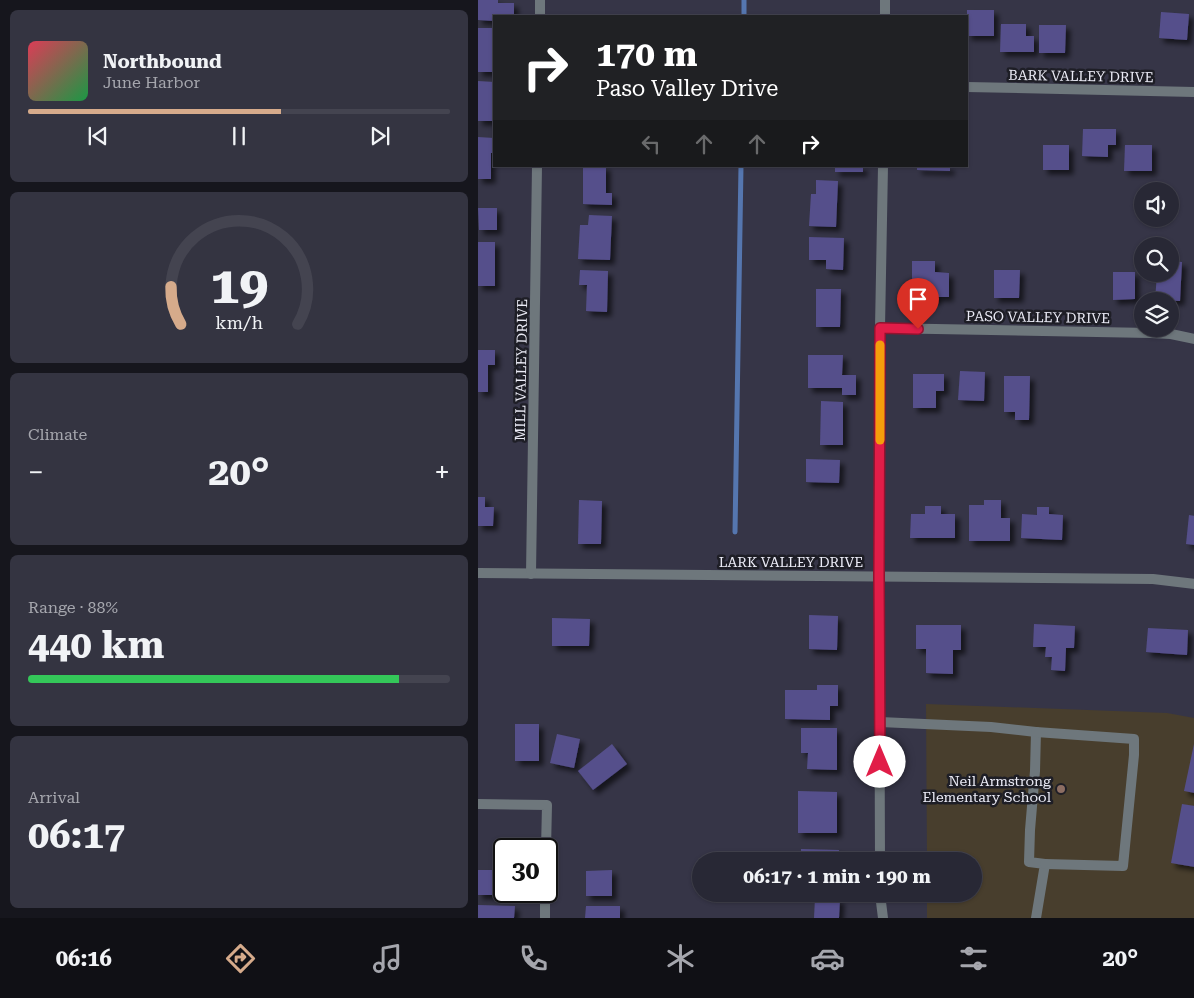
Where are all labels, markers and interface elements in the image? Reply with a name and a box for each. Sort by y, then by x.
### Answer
text: 170 m [596,34,697,75]
icon: right [513,35,578,100]
text: Northbound [103,50,222,73]
street label: BARK VALLEY DRIVE [1008,67,1154,85]
text: June Harbor [103,73,200,92]
text: Paso Valley Drive [596,76,778,101]
icon: previous [84,122,112,150]
icon: pause [225,122,253,150]
icon: next [366,122,394,150]
icon: left [637,130,665,158]
icon: ahead [690,130,718,158]
icon: ahead [743,130,771,158]
icon: right [796,130,824,158]
map controls [1134,182,1179,337]
button: sound [1134,182,1179,227]
button: search [1134,237,1179,282]
text: 19 [210,255,268,316]
pin [897,278,939,329]
icon: arrive [904,285,932,313]
button: layers [1134,292,1179,337]
street label: MILL VALLEY DRIVE [512,299,530,441]
street label: PASO VALLEY DRIVE [966,308,1110,326]
text: km/h [215,312,263,333]
text: Climate [28,425,87,444]
text: 20° [208,450,270,494]
text: − [28,456,44,489]
text: + [434,456,450,489]
street label: LARK VALLEY DRIVE [719,554,863,570]
text: Range · 88% [28,598,118,617]
text: 440 km [28,623,164,667]
position arrow [853,735,905,787]
place label: Neil Armstrong Elementary School [923,773,1052,805]
marker: Neil Armstrong Elementary School [1055,783,1067,795]
text: Arrival [28,788,80,807]
text: 06:17 [28,813,125,857]
speed limit sign: 30 [493,838,558,903]
text: 06:17 · 1 min · 190 m [743,865,931,888]
icon: directions [223,941,258,976]
icon: music [370,941,405,976]
icon: phone [516,941,551,976]
icon: climate [663,941,698,976]
icon: car [810,941,845,976]
icon: filters [956,941,991,976]
text: 06:16 [56,946,112,971]
text: 20° [1103,946,1138,971]

